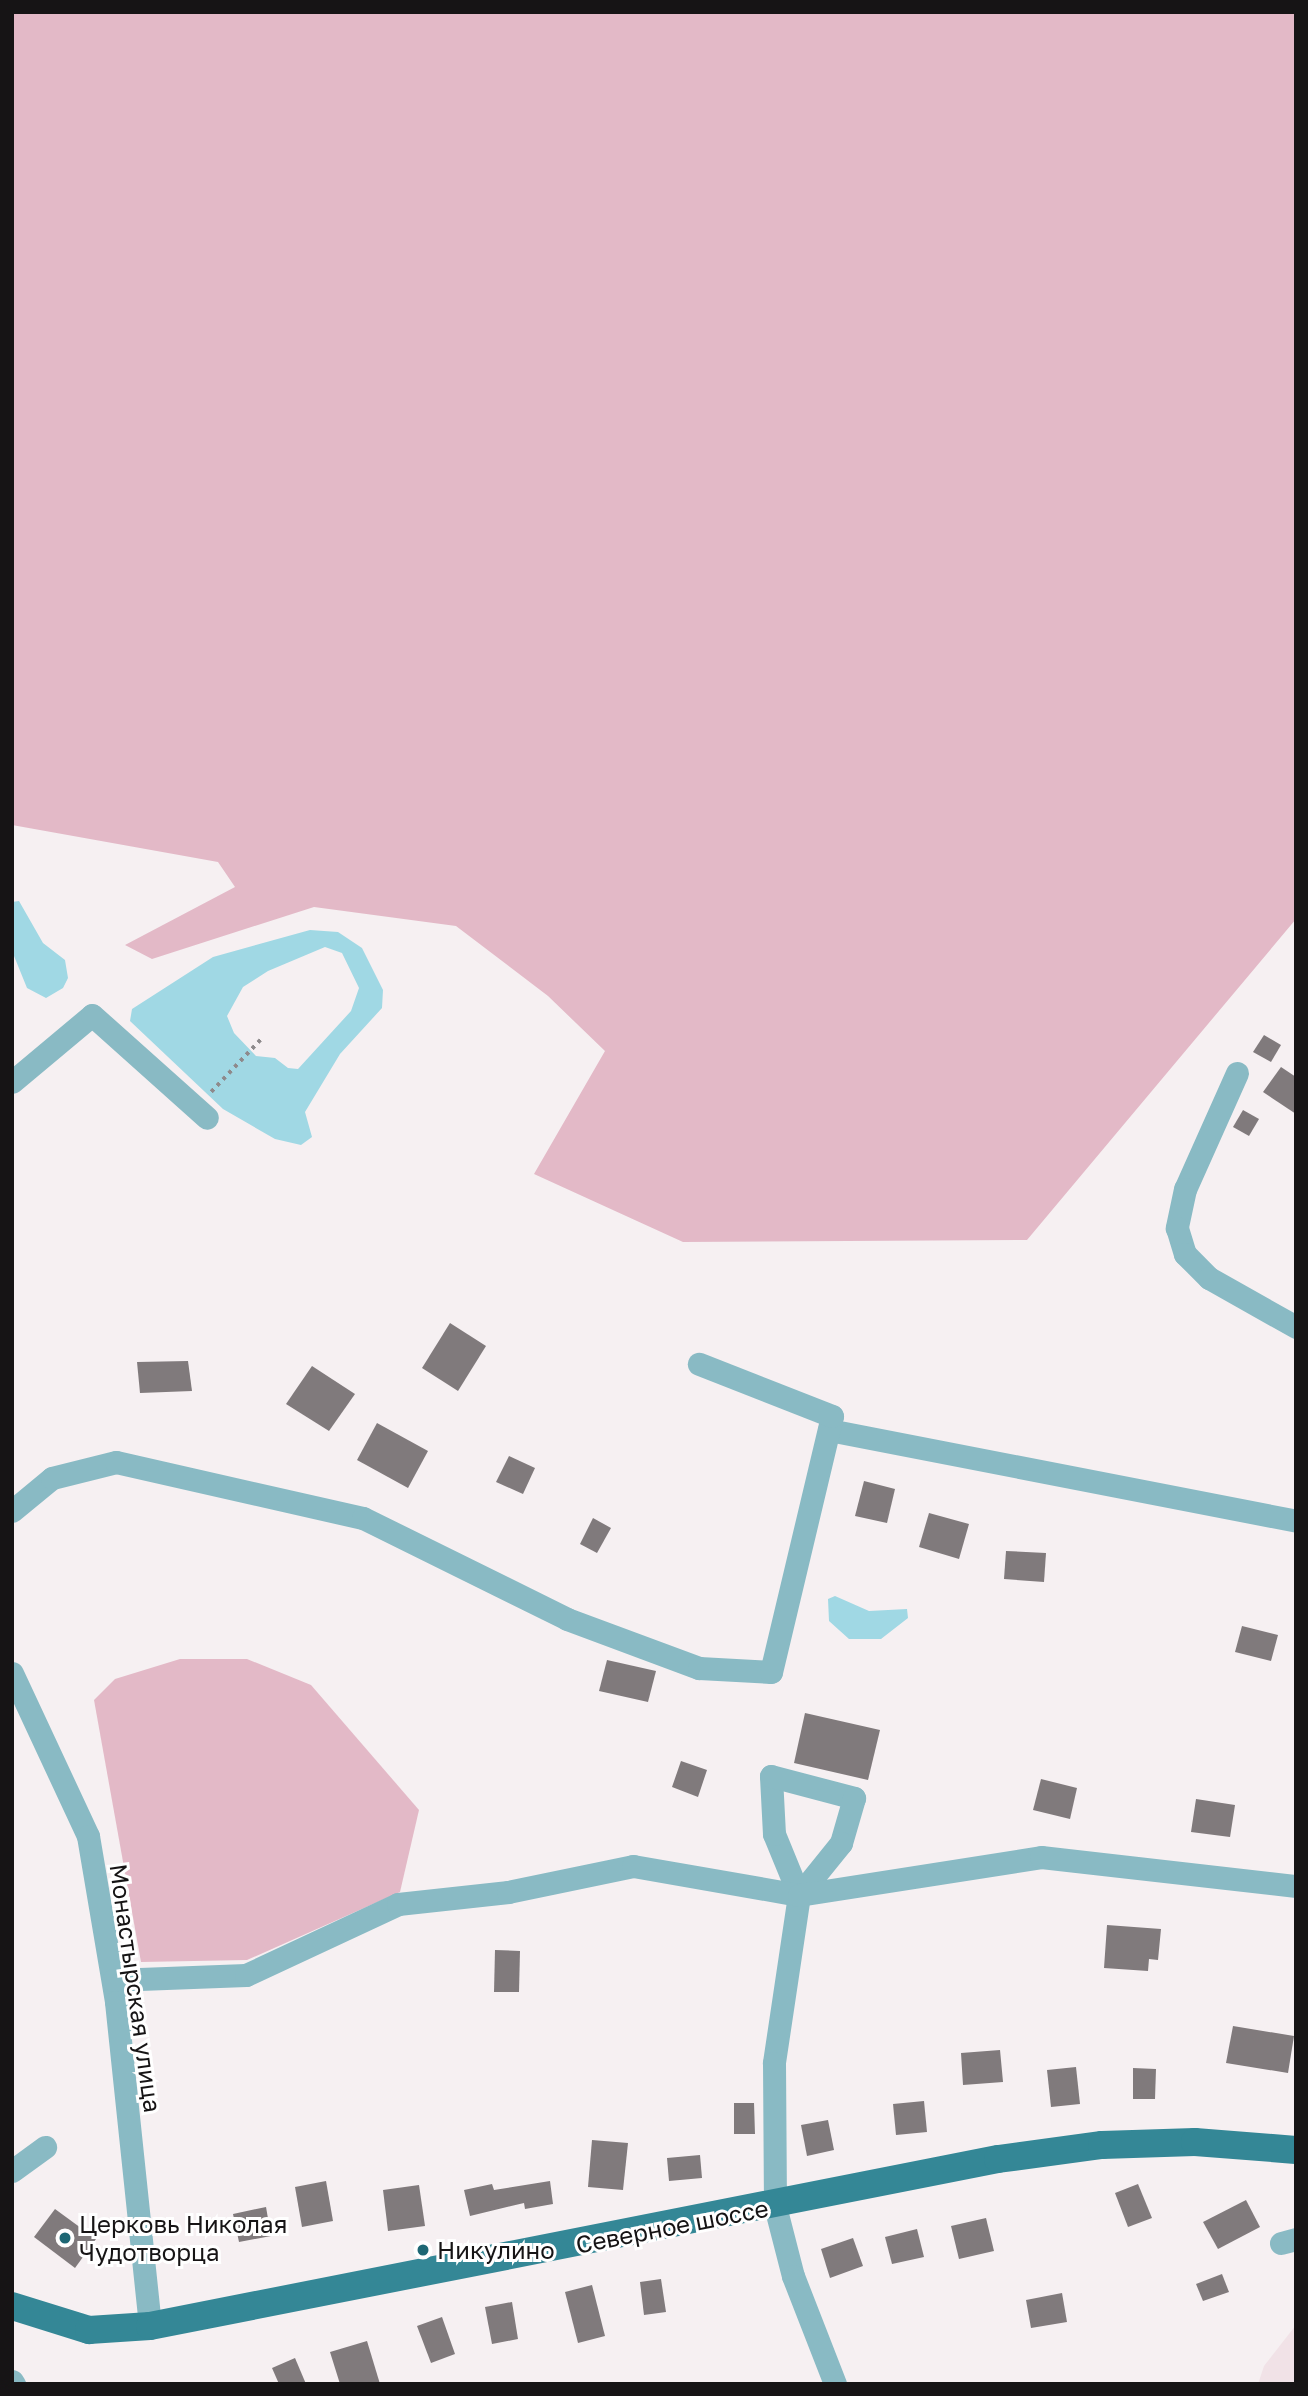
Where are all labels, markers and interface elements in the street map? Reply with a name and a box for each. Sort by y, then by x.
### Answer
street label: Монастырская улица [104,1862,168,2114]
street label: Северное шоссе [573,2193,771,2259]
place label: Церковь Николая Чудотворца [79,2210,287,2266]
marker: Церковь Николая Чудотворца [57,2230,73,2246]
place label: Никулино [437,2236,555,2264]
marker: Никулино [415,2242,431,2258]

